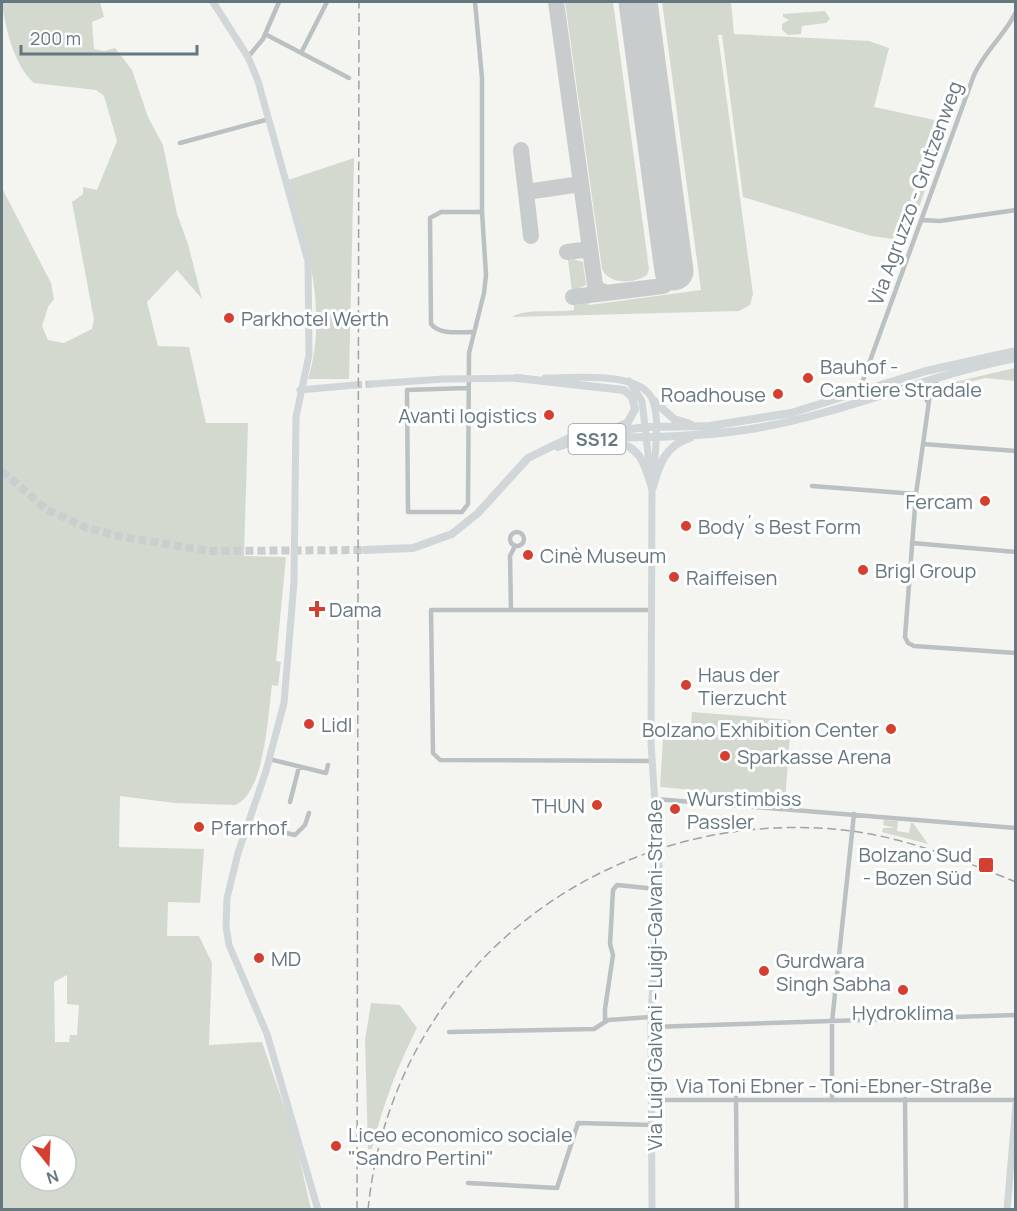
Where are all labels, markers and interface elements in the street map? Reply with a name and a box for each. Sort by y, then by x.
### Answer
scale bar [21,18,196,56]
text: 200 m [30,26,81,50]
street label: Via Agruzzo - Grutzenweg [862,77,968,309]
place label: Parkhotel Werth [241,305,389,332]
marker: Parkhotel Werth [222,311,236,325]
place label: Bauhof - Cantiere Stradale [820,353,982,403]
marker: Bauhof - Cantiere Stradale [801,371,815,385]
place label: Roadhouse [661,381,766,408]
marker: Roadhouse [771,387,785,401]
place label: Avanti logistics [398,402,537,429]
marker: Avanti logistics [542,408,556,422]
road number: SS12 [568,424,626,454]
place label: Fercam [905,488,973,515]
marker: Fercam [978,494,992,508]
place label: Body´s Best Form [698,513,861,540]
marker: Body´s Best Form [679,519,693,533]
place label: Cinè Museum [540,542,666,569]
marker: Cinè Museum [521,548,535,562]
place label: Brigl Group [875,557,976,584]
marker: Brigl Group [856,563,870,577]
place label: Raiffeisen [686,564,777,591]
marker: Raiffeisen [667,570,681,584]
place label: Dama [329,596,382,623]
marker: Dama [310,602,324,616]
place label: Haus der Tierzucht [698,661,787,711]
marker: Haus der Tierzucht [679,678,693,692]
place label: Lidl [321,711,352,738]
place label: Bolzano Exhibition Center [642,716,879,743]
marker: Lidl [302,717,316,731]
marker: Bolzano Exhibition Center [884,722,898,736]
place label: Sparkasse Arena [737,743,891,770]
marker: Sparkasse Arena [718,749,732,763]
place label: Wurstimbiss Passler [687,785,801,835]
place label: THUN [532,792,585,819]
marker: THUN [590,798,604,812]
street label: Via Luigi Galvani - Luigi-Galvani-Straße [641,799,668,1151]
marker: Wurstimbiss Passler [668,802,682,816]
place label: Pfarrhof [211,814,287,841]
marker: Pfarrhof [192,820,206,834]
place label: Bolzano Sud - Bozen Süd [858,841,972,891]
marker: Bolzano Sud - Bozen Süd [977,856,995,874]
place label: MD [271,945,301,972]
place label: Gurdwara Singh Sabha [776,947,891,997]
marker: MD [252,951,266,965]
marker: Gurdwara Singh Sabha [757,964,771,978]
marker: Hydroklima [896,983,910,997]
place label: Hydroklima [852,999,954,1026]
street label: Via Toni Ebner - Toni-Ebner-Straße [676,1072,992,1099]
place label: Liceo economico sociale "Sandro Pertini" [348,1121,573,1171]
north arrow [18,1133,78,1193]
marker: Liceo economico sociale "Sandro Pertini" [329,1139,343,1153]
text: N [44,1165,62,1190]

